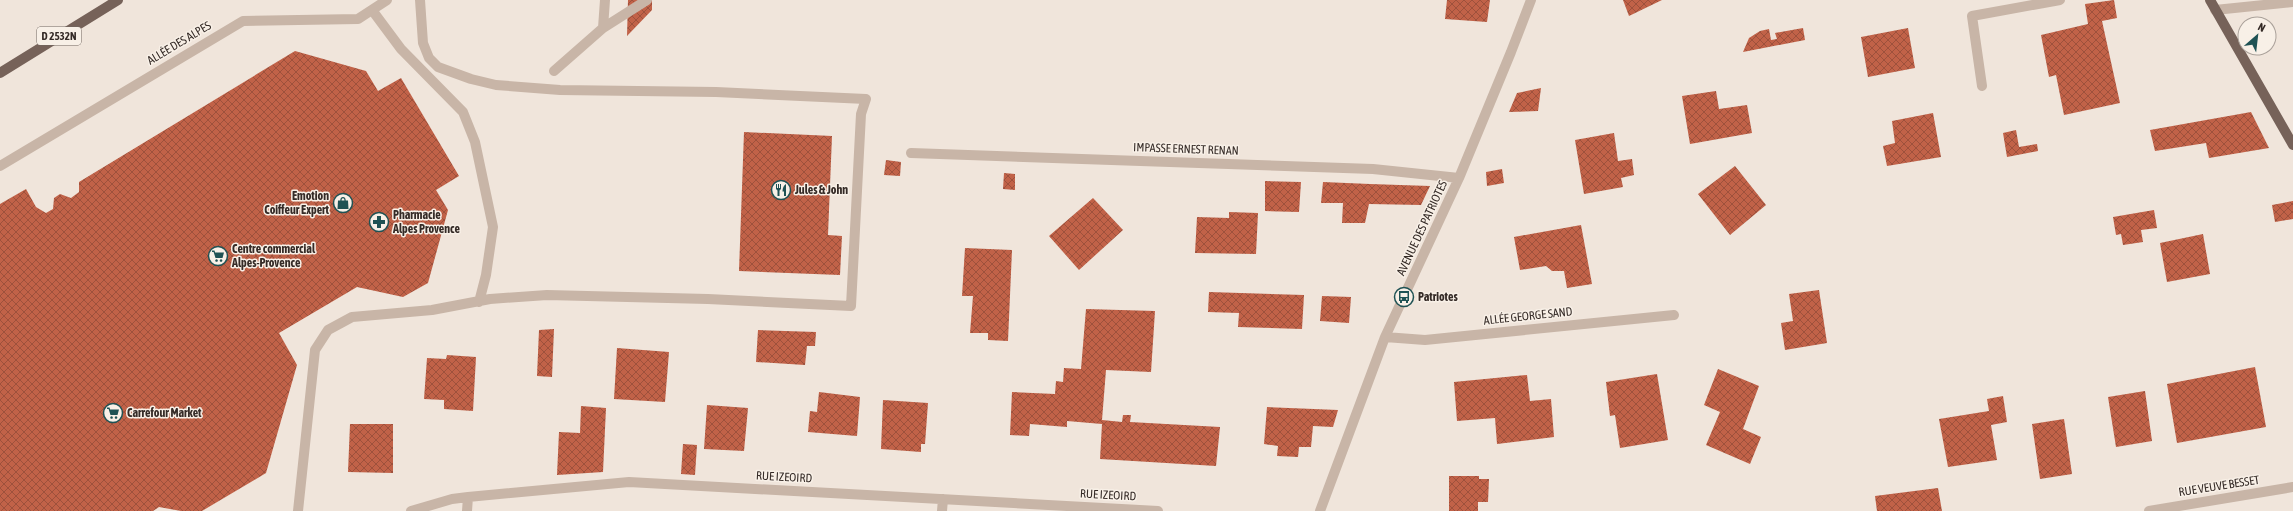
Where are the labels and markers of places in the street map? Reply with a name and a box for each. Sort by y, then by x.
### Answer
restaurant icon: Jules & John [770,179,792,201]
place label: Jules & John [794,183,848,197]
place label: Emotion Coiffeur Expert [264,189,330,217]
shop icon: Emotion Coiffeur Expert [332,192,354,214]
place label: Pharmacie Alpes Provence [392,208,461,236]
pharmacy icon: Pharmacie Alpes Provence [368,211,390,233]
place label: Centre commercial Alpes-Provence [231,242,316,270]
supermarket icon: Centre commercial Alpes-Provence [207,245,229,267]
bus stop icon: Patriotes [1393,286,1415,308]
place label: Patriotes [1418,290,1458,304]
supermarket icon: Carrefour Market [102,402,124,424]
place label: Carrefour Market [127,406,202,420]

